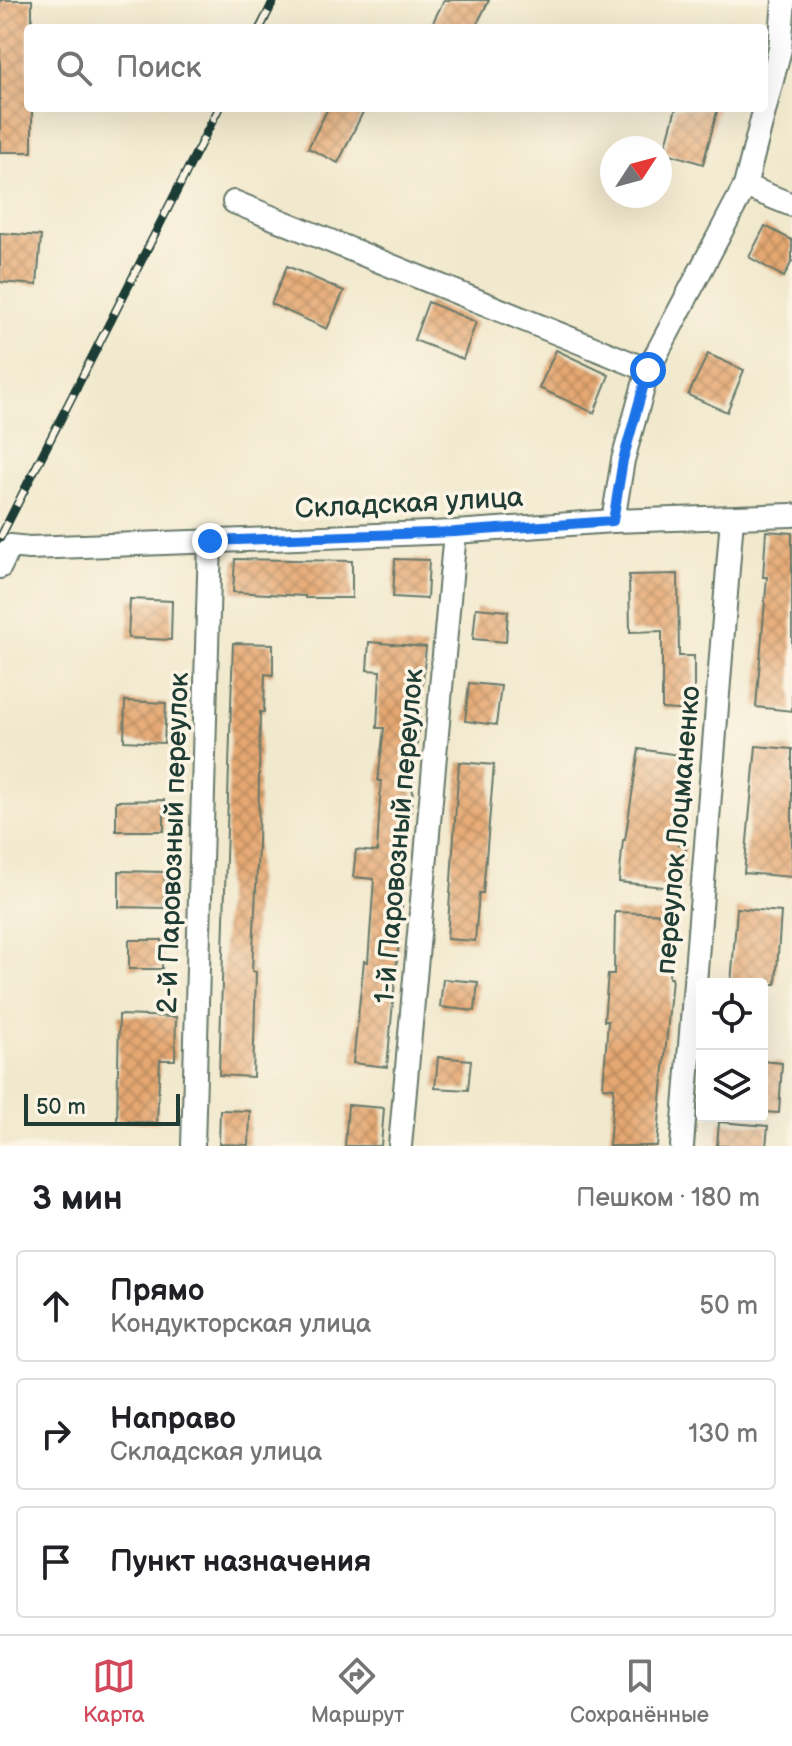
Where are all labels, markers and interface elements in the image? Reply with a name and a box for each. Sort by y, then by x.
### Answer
search box [24,24,768,112]
icon: search [52,46,96,90]
text: Поиск [116,50,202,86]
north arrow [600,136,672,208]
route start [630,352,666,388]
street label: Складская улица [294,481,525,526]
route end [192,523,228,559]
street label: 1-й Паровозный переулок [368,667,431,1005]
street label: 2-й Паровозный переулок [151,672,196,1014]
street label: переулок Лоцманенко [649,685,708,976]
map controls [696,978,768,1122]
button: locate [696,978,768,1050]
button: layers [696,1050,768,1122]
scale bar [24,1090,180,1126]
text: 50 m [36,1094,86,1121]
text: 3 мин [32,1178,123,1219]
text: Пешком · 180 m [576,1183,760,1214]
text: Прямо [110,1273,204,1309]
icon: ahead [34,1284,78,1328]
text: 50 m [699,1291,758,1322]
text: Кондукторская улица [110,1309,371,1340]
text: Направо [110,1401,236,1437]
icon: right [34,1412,78,1456]
text: 130 m [688,1419,758,1450]
text: Складская улица [110,1437,322,1468]
icon: arrive [34,1540,78,1584]
text: Пункт назначения [110,1544,371,1580]
tab: Карта [83,1654,145,1729]
tab: Маршрут [311,1654,404,1729]
tab: Сохранённые [570,1654,709,1729]

